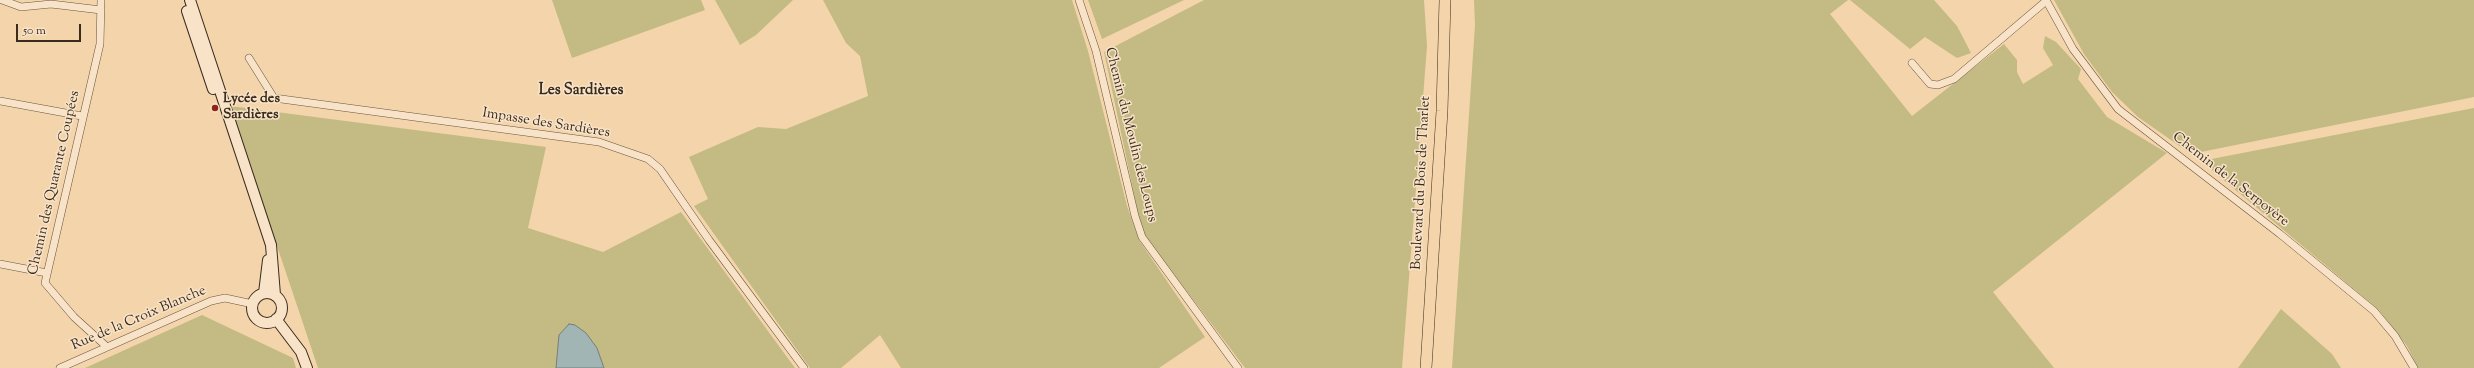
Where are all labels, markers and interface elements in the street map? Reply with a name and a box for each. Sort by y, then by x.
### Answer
scale bar [18,16,83,42]
text: 50 m [23,22,46,40]
street label: Chemin du Moulin des Loups [1100,46,1160,224]
district label: Les Sardières [539,82,623,100]
street label: Chemin des Quarante Coupées [26,89,84,277]
place label: Lycée des Sardières [223,92,280,124]
street label: Boulevard du Bois de Tharlet [1409,96,1435,270]
marker: Lycée des Sardières [210,103,220,113]
street label: Impasse des Sardières [481,106,611,142]
street label: Chemin de la Serpoyère [2168,129,2292,231]
street label: Rue de la Croix Blanche [69,283,209,355]

